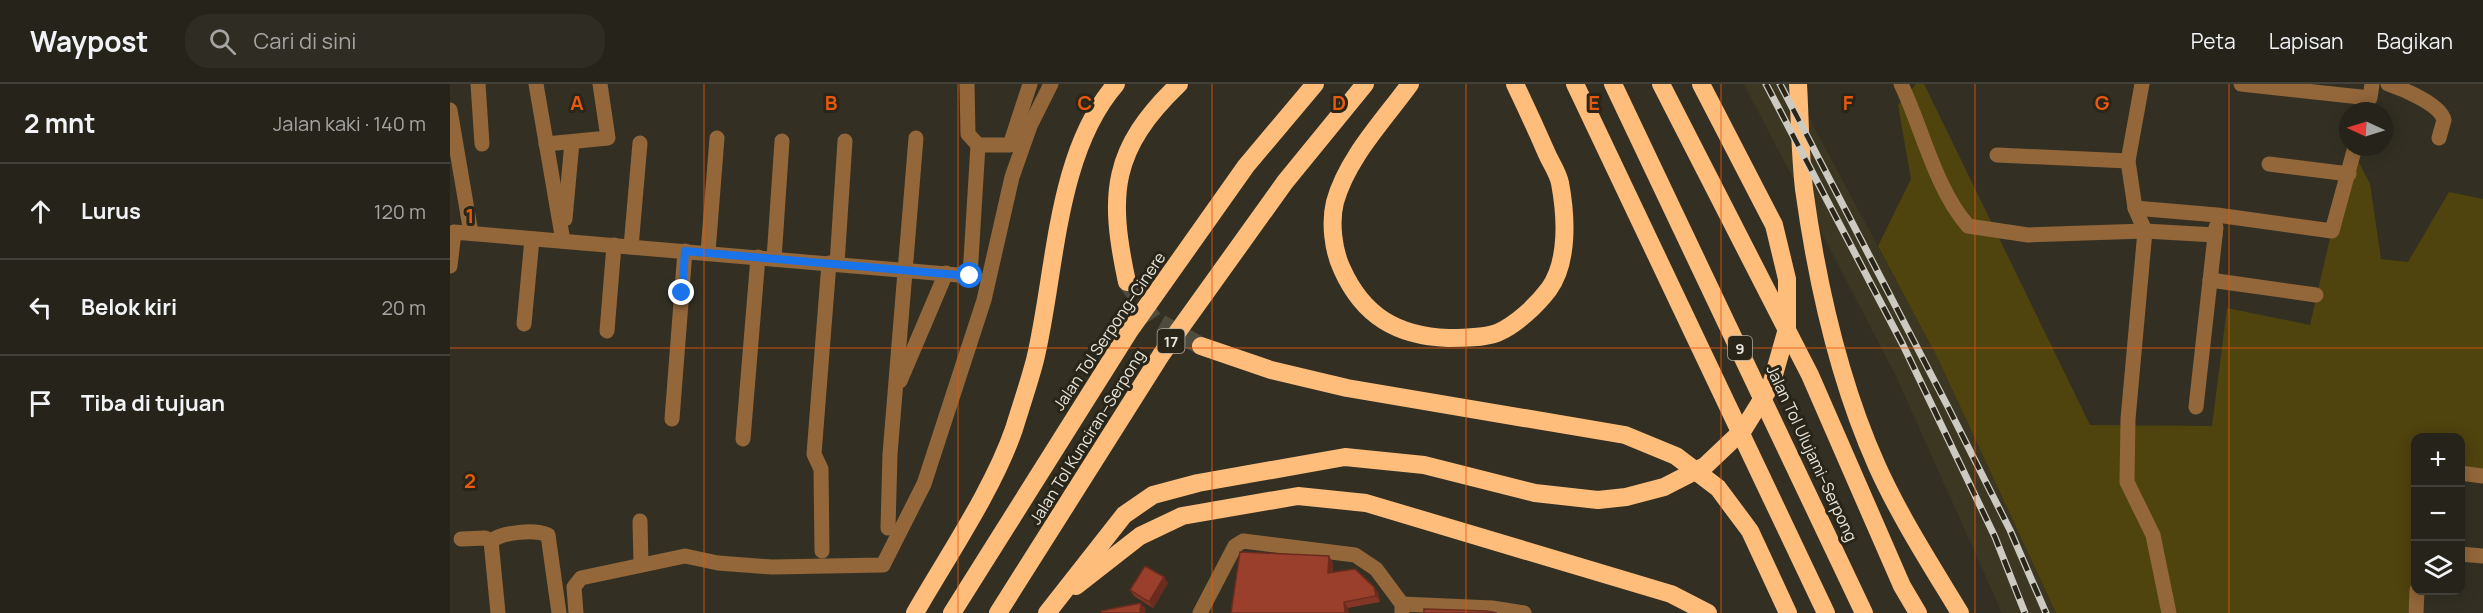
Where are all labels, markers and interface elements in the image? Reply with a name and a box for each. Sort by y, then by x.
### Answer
search box [185,14,605,68]
text: Waypost [30,22,149,60]
icon: search [206,25,239,58]
text: Cari di sini [254,26,356,56]
text: Peta [2191,27,2236,55]
text: Lapisan [2269,27,2344,55]
text: Bagikan [2377,27,2453,55]
text: A [570,89,584,116]
text: B [825,89,838,116]
text: C [1078,89,1092,116]
text: D [1332,89,1346,116]
text: E [1588,89,1600,116]
text: F [1843,89,1854,116]
text: G [2095,89,2110,116]
north arrow [2339,102,2393,156]
text: 2 mnt [24,105,96,141]
text: Jalan kaki · 140 m [273,110,426,137]
icon: ahead [24,195,57,228]
text: Lurus [81,196,141,226]
text: 120 m [374,198,426,225]
text: 1 [466,202,474,229]
street label: Jalan Tol Serpong–Cinere [1048,247,1170,415]
route start [956,262,982,288]
route end [668,279,694,305]
icon: left [24,291,57,324]
text: Belok kiri [81,292,177,322]
text: 20 m [381,294,426,321]
road number: 17 [1158,329,1184,353]
road number: 9 [1728,336,1752,360]
street label: Jalan Tol Kunciran–Serpong [1024,346,1150,528]
street label: Jalan Tol Ulujami–Serpong [1761,361,1863,545]
icon: arrive [24,387,57,420]
text: Tiba di tujuan [81,388,225,418]
map controls [2411,433,2465,595]
button: + [2411,433,2465,487]
text: 2 [464,467,476,494]
button: − [2411,487,2465,541]
button: layers [2411,541,2465,595]

